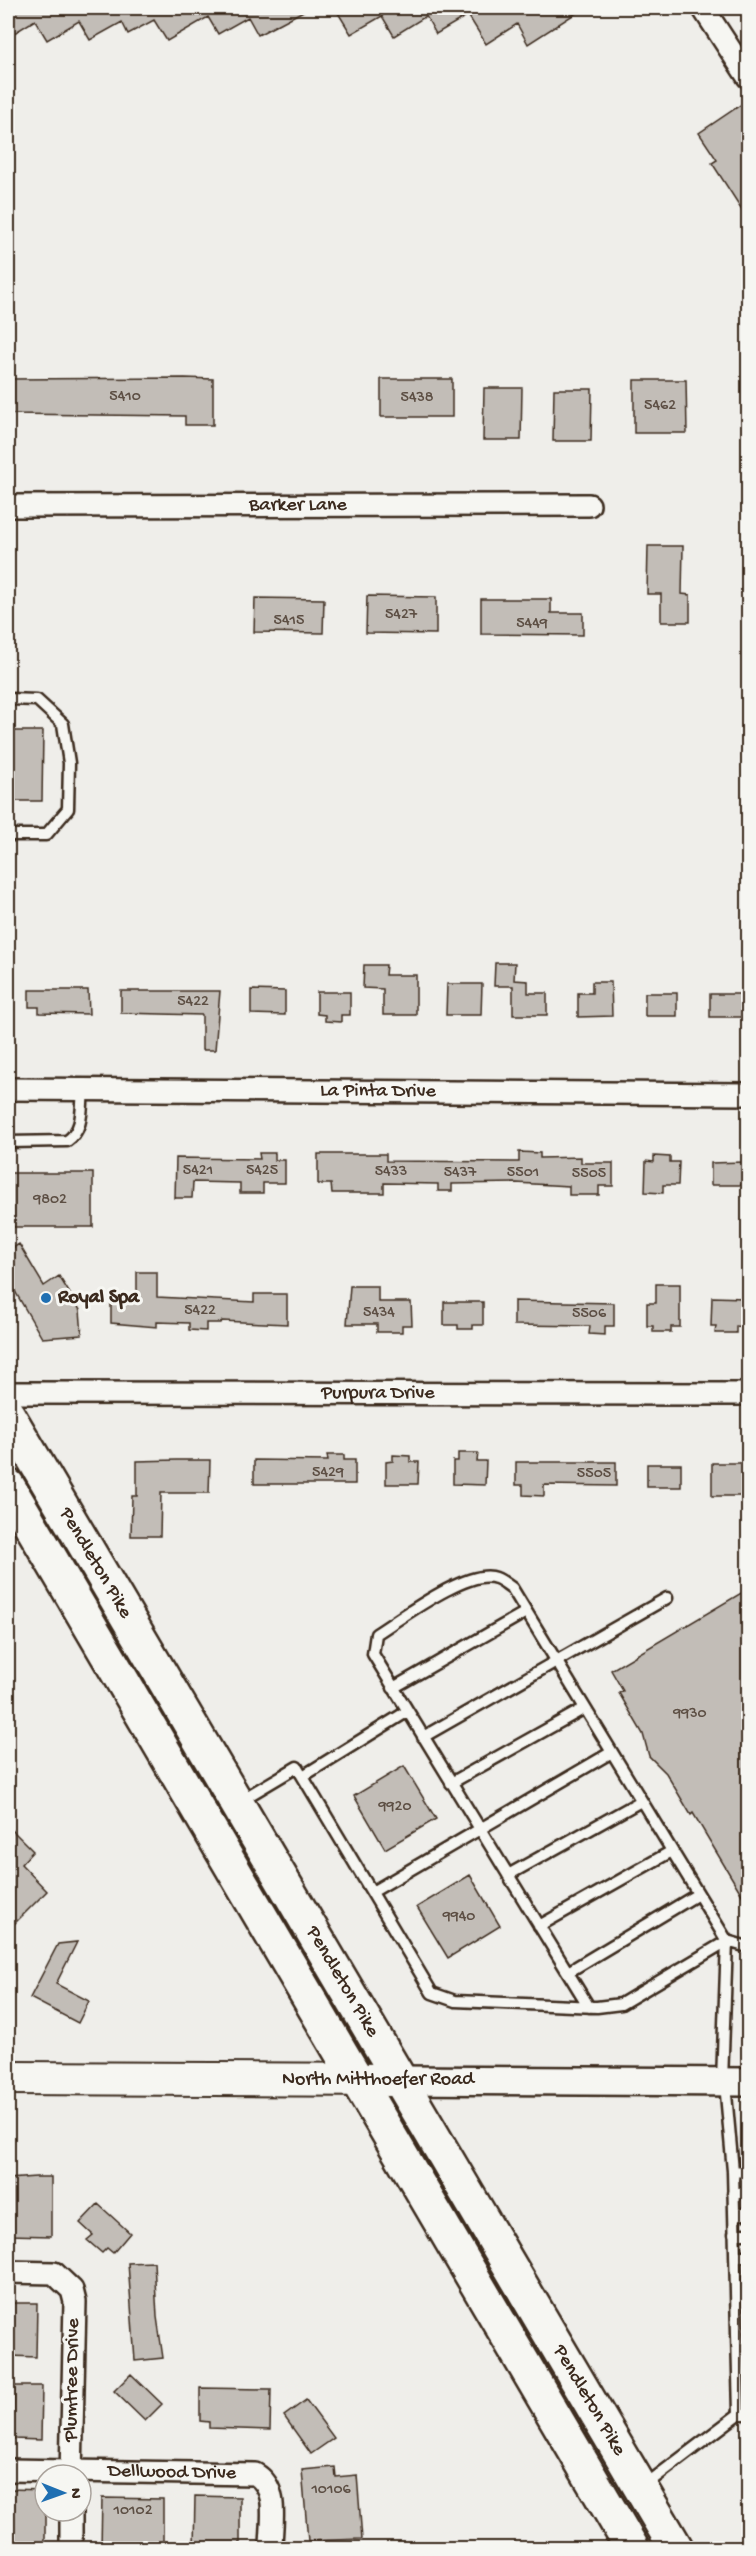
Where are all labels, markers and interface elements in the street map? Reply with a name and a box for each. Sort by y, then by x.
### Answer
house number: 5410 [109,388,141,407]
house number: 5438 [400,389,434,408]
house number: 5462 [644,397,676,416]
street label: Barker Lane [248,494,348,517]
house number: 5427 [385,606,418,625]
house number: 5415 [274,612,304,631]
house number: 5449 [516,615,548,634]
house number: 5422 [177,993,209,1012]
street label: La Pinta Drive [320,1080,437,1103]
house number: 5421 [183,1162,213,1181]
house number: 5425 [246,1162,278,1181]
house number: 5433 [375,1163,407,1182]
house number: 5437 [444,1164,477,1183]
house number: 5501 [507,1164,539,1183]
house number: 5505 [572,1165,606,1184]
house number: 9802 [32,1191,67,1210]
place label: Royal Spa [57,1287,140,1310]
marker: Royal Spa [39,1291,53,1305]
house number: 5422 [184,1302,216,1321]
house number: 5434 [363,1304,395,1323]
house number: 5506 [572,1305,607,1324]
street label: Purpura Drive [320,1382,435,1405]
house number: 5429 [312,1464,344,1483]
house number: 5505 [577,1465,611,1484]
street label: Pendleton Pike [53,1503,137,1623]
house number: 9930 [672,1705,707,1724]
house number: 9920 [378,1798,411,1817]
house number: 9940 [442,1908,475,1927]
street label: Pendleton Pike [300,1921,384,2042]
street label: North Mitthoefer Road [282,2069,476,2092]
street label: Plumtree Drive [60,2318,86,2443]
street label: Pendleton Pike [547,2340,631,2461]
street label: Dellwood Drive [106,2460,237,2485]
north arrow [33,2463,93,2523]
house number: 10106 [310,2481,351,2500]
text: N [65,2488,84,2499]
house number: 10102 [113,2502,153,2521]

